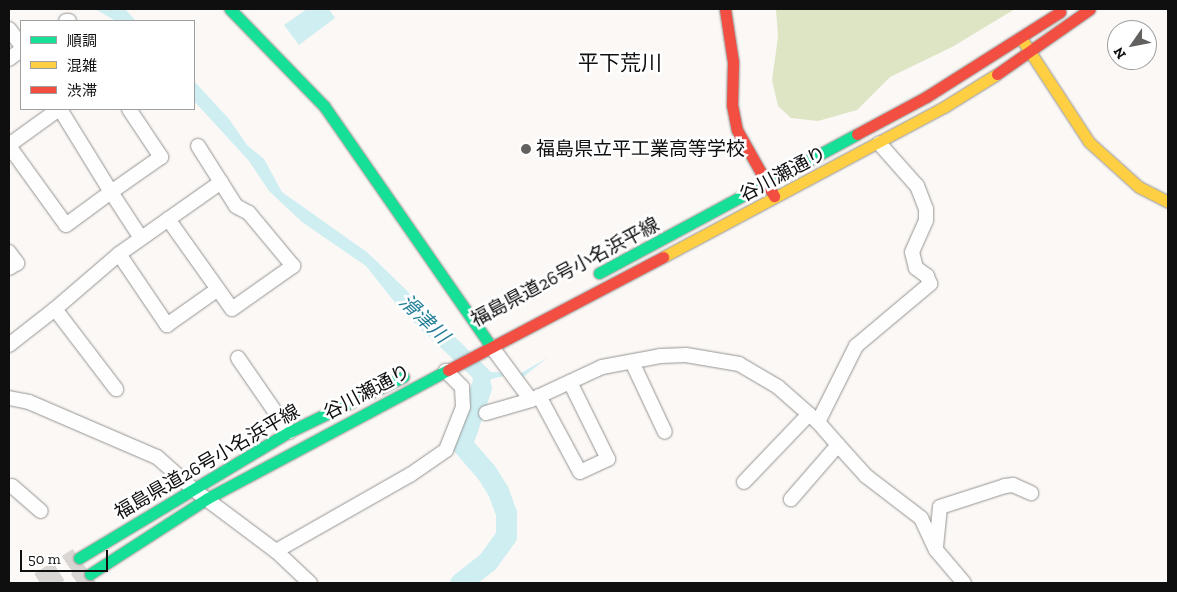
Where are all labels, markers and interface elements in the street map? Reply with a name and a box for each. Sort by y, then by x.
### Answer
legend [20,20,195,110]
north arrow [1107,20,1157,70]
text: 順調 [67,32,97,50]
text: N [1110,44,1130,62]
district label: 平下荒川 [578,50,662,76]
text: 混雑 [67,57,97,75]
text: 渋滞 [67,82,97,100]
place label: 福島県立平工業高等学校 [536,138,745,160]
street label: 谷川瀬通り [736,142,830,206]
marker: 福島県立平工業高等学校 [520,143,532,155]
street label: 福島県道26号小名浜平線 [467,213,663,331]
water label: 滑津川 [394,290,454,348]
street label: 谷川瀬通り [320,360,414,424]
street label: 福島県道26号小名浜平線 [110,400,304,524]
scale bar [22,540,110,572]
text: 50 m [28,550,61,568]

